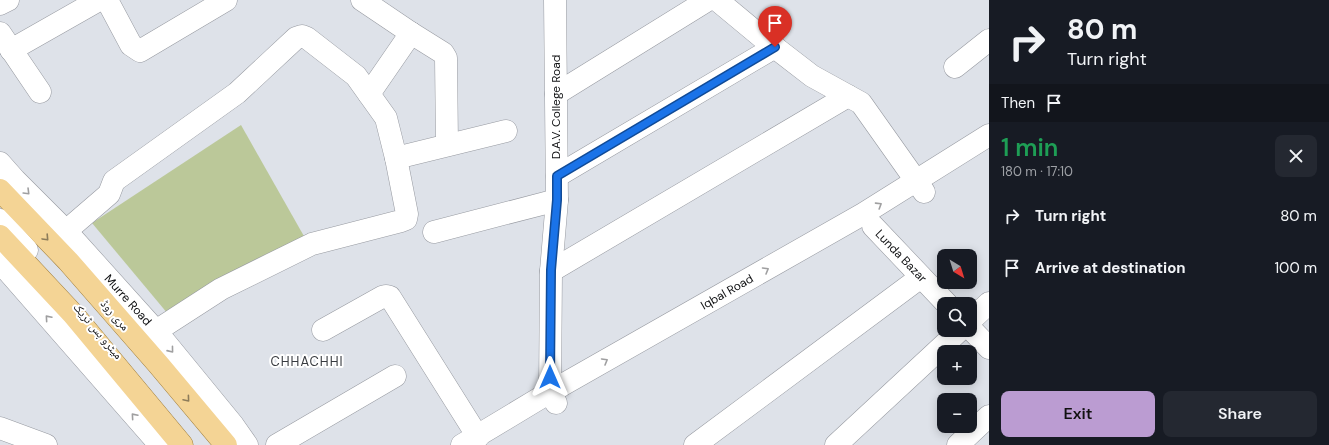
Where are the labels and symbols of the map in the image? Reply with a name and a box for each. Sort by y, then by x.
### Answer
pin [758,6,792,47]
street label: D.A.V. College Road [548,55,564,159]
one-way arrow [22,187,29,195]
one-way arrow [875,202,882,209]
street label: Lunda Bazar [872,226,931,286]
one-way arrow [41,233,49,241]
north arrow [937,249,977,289]
one-way arrow [762,267,769,274]
street label: Murre Road [101,271,155,329]
street label: Iqbal Road [698,271,756,313]
street label: مری روڈ [97,296,133,334]
street label: میٹرو بس ٹریک [70,299,126,363]
one-way arrow [46,315,53,323]
one-way arrow [166,345,173,352]
district label: CHHACHHI [270,353,344,370]
position arrow [529,356,571,398]
one-way arrow [600,359,608,366]
one-way arrow [183,394,190,402]
one-way arrow [132,413,139,420]

